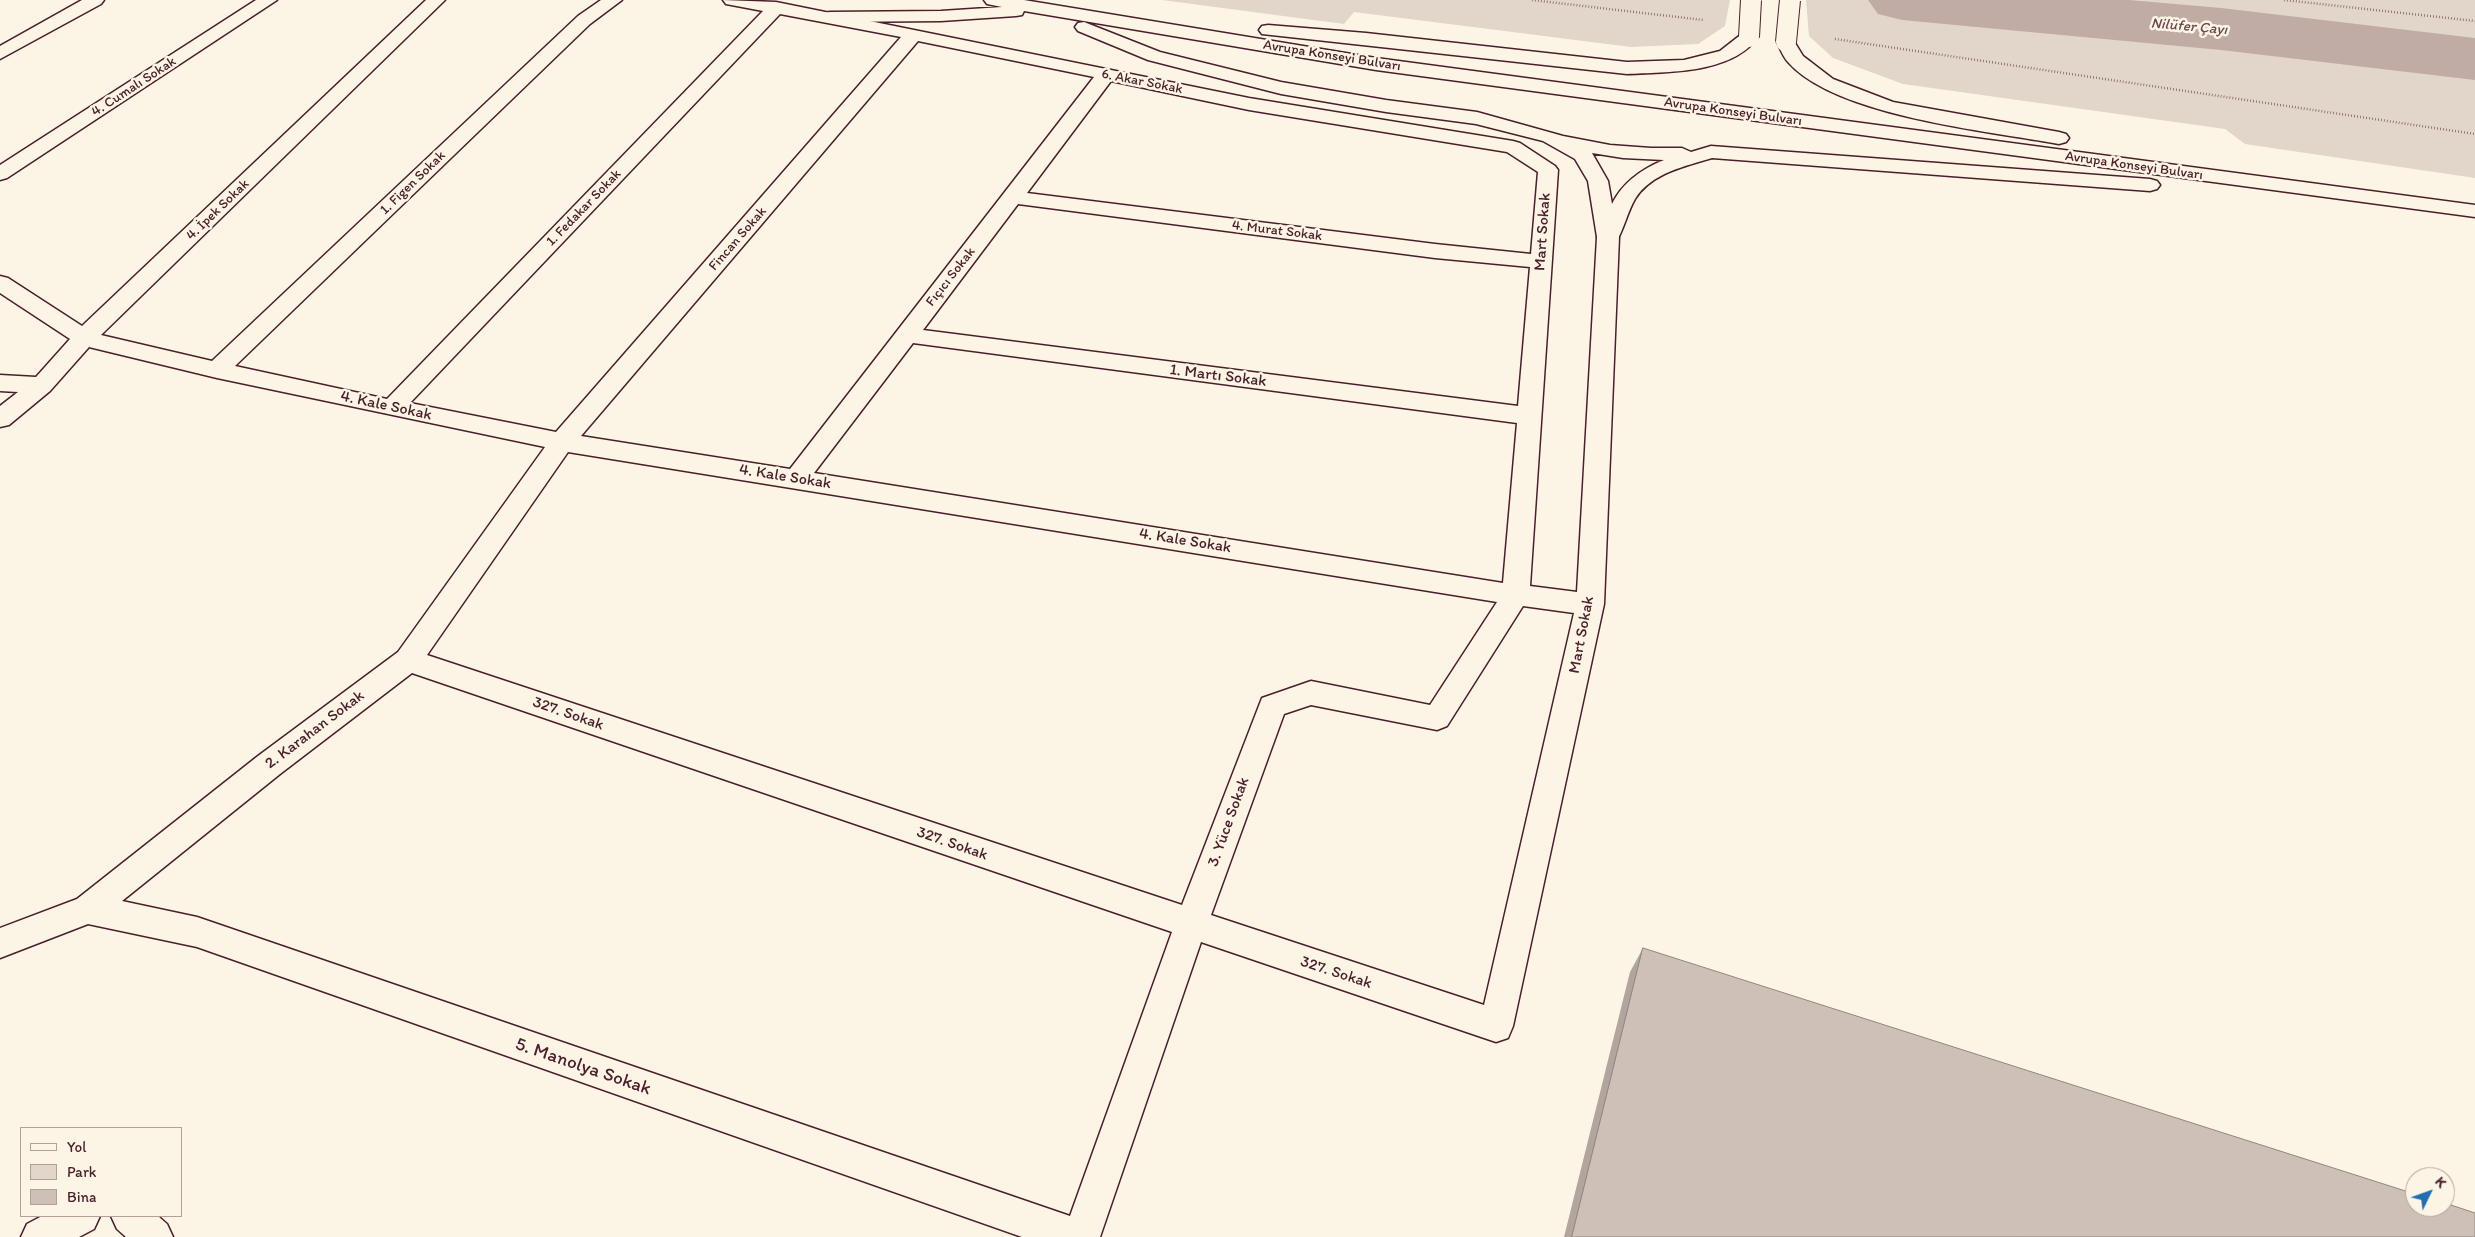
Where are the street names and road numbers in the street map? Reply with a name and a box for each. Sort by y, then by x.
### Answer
street label: Avrupa Konseyi Bulvarı [1262,37,1402,75]
street label: 4. Cumalı Sokak [89,53,179,121]
street label: 6. Akar Sokak [1100,66,1184,98]
street label: Avrupa Konseyi Bulvarı [1663,94,1803,130]
street label: 1. Figen Sokak [377,148,449,218]
street label: Avrupa Konseyi Bulvarı [2064,148,2204,184]
street label: 1. Fedakar Sokak [543,166,625,250]
street label: 4. İpek Sokak [183,176,253,244]
street label: Mart Sokak [1531,192,1555,272]
street label: Fincan Sokak [706,204,770,274]
street label: 4. Murat Sokak [1231,217,1323,245]
street label: Fıçıcı Sokak [923,244,979,310]
street label: 1. Martı Sokak [1168,361,1268,391]
street label: 4. Kale Sokak [339,387,433,425]
street label: 4. Kale Sokak [738,460,832,494]
street label: 4. Kale Sokak [1138,524,1232,558]
street label: Mart Sokak [1565,595,1599,675]
street label: 2. Karahan Sokak [262,686,368,774]
street label: 327. Sokak [530,693,606,735]
street label: 3. Yüce Sokak [1204,775,1254,869]
street label: 327. Sokak [914,823,990,865]
street label: 327. Sokak [1298,952,1374,994]
street label: 5. Manolya Sokak [512,1033,654,1101]

